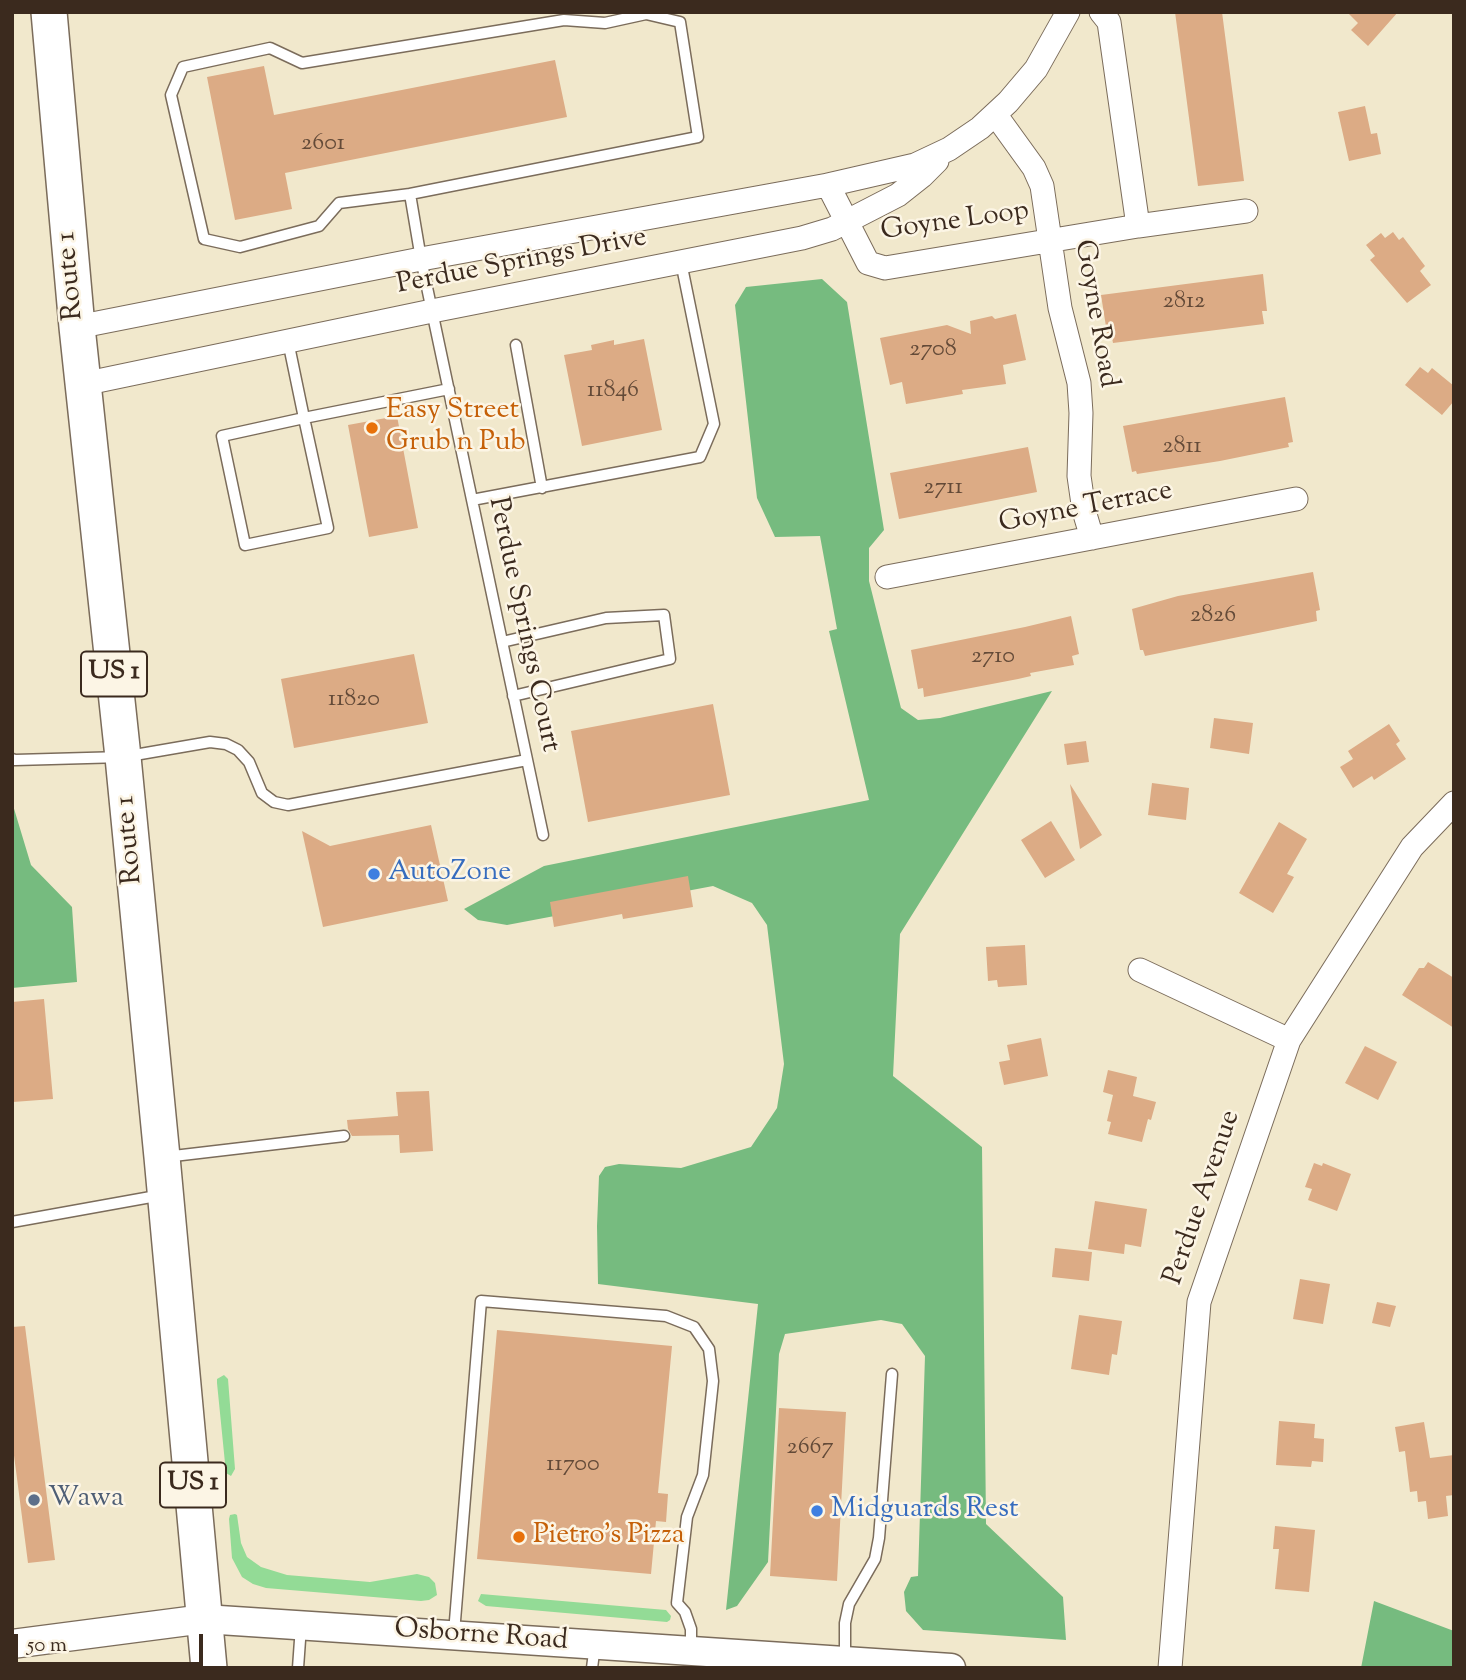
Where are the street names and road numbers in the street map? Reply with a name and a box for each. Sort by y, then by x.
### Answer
street label: Goyne Loop [879,196,1031,250]
street label: Perdue Springs Drive [394,222,650,304]
street label: Route 1 [51,230,93,322]
street label: Goyne Road [1064,237,1124,391]
street label: Goyne Terrace [996,476,1176,542]
street label: Perdue Springs Court [479,494,565,756]
road number: US 1 [81,652,147,696]
street label: Route 1 [110,794,152,886]
street label: Perdue Avenue [1158,1106,1250,1290]
road number: US 1 [160,1462,226,1508]
street label: Osborne Road [393,1614,569,1660]

